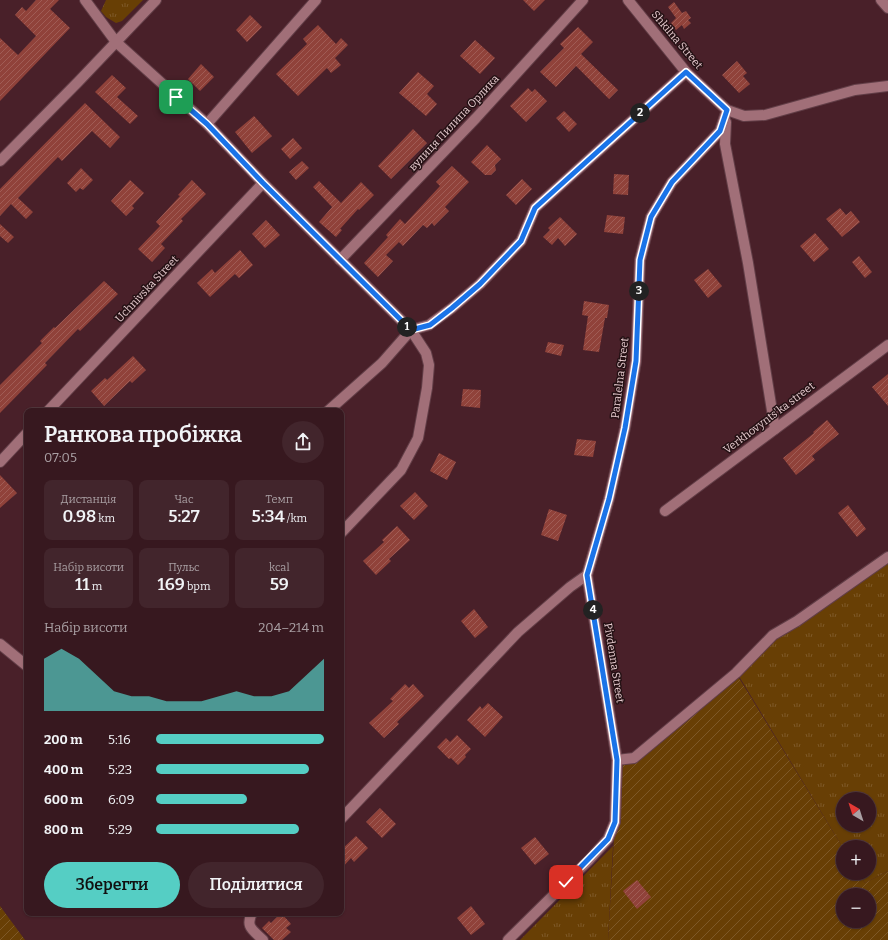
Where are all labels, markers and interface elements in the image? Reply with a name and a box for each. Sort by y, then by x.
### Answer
street label: Shkilna Street [649,8,705,72]
street label: вулиця Пилипа Орлика [406,72,502,174]
pin [159,80,193,114]
icon: arrive [165,86,187,108]
pin: 2 [630,103,650,123]
text: 2 [637,106,643,119]
street label: Uchnivska Street [113,253,181,325]
pin: 3 [629,281,649,301]
text: 3 [636,284,642,297]
pin: 1 [397,317,417,337]
text: 1 [405,320,409,333]
street label: Paralelna Street [609,337,631,419]
street label: Verkhovynts'ka street [721,379,817,457]
text: Ранкова пробіжка [44,421,242,448]
button: share [282,421,324,463]
text: 07:05 [44,450,77,465]
text: Дистанція [61,493,116,506]
text: Час [174,493,194,506]
text: Темп [266,493,293,506]
text: 0.98 [62,506,96,527]
text: 5:27 [168,506,200,527]
text: 5:34 [252,506,285,527]
text: km [96,512,115,525]
text: /km [285,512,307,525]
text: Набір висоти [53,561,124,574]
text: Пульс [168,561,200,574]
text: kcal [269,561,290,574]
text: 11 [75,574,90,595]
text: 169 [158,574,185,595]
text: 59 [270,574,289,595]
text: m [90,580,102,593]
text: bpm [185,580,210,593]
pin: 4 [583,600,603,620]
text: 4 [590,603,596,616]
text: Набір висоти [44,620,128,635]
text: 204–214 m [258,620,324,635]
street label: Pivdenna Street [601,622,627,704]
text: 200 m [44,732,83,747]
text: 5:16 [108,732,131,747]
text: 400 m [44,762,83,777]
text: 5:23 [108,762,132,777]
text: 600 m [44,792,83,807]
text: 6:09 [108,792,134,807]
north arrow [836,792,876,832]
map controls [836,792,876,928]
text: 800 m [44,822,83,837]
text: 5:29 [108,822,132,837]
button: + [836,840,876,880]
button: Зберегти [44,862,180,908]
button: Поділитися [188,862,324,908]
pin [549,865,583,899]
icon: check [555,871,577,893]
button: − [836,888,876,928]

